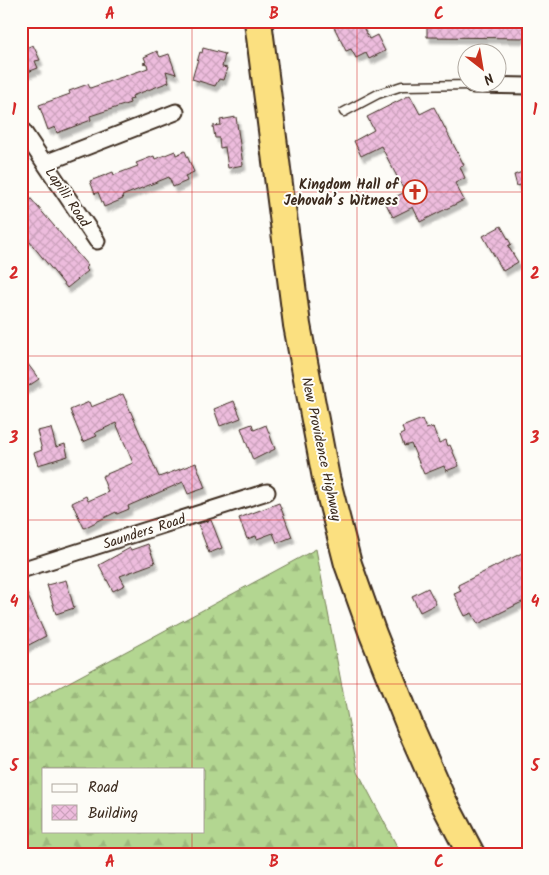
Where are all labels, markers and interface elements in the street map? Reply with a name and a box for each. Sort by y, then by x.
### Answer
text: A [105,2,115,27]
text: B [269,2,279,27]
text: C [434,2,444,27]
north arrow [456,42,506,92]
text: N [479,67,498,90]
text: 1 [12,98,17,123]
text: 1 [533,98,538,123]
street label: Lapilli Road [39,163,96,233]
place label: Kingdom Hall of Jehovah’s Witness [284,174,400,212]
church icon: Kingdom Hall of Jehovah’s Witness [402,179,428,205]
text: 2 [9,262,19,287]
text: 2 [530,262,540,287]
street label: New Providence Highway [295,375,347,524]
text: 3 [9,426,19,451]
text: 3 [530,426,540,451]
street label: Saunders Road [100,508,189,556]
text: 4 [10,590,19,615]
text: 4 [531,590,540,615]
text: 5 [9,754,20,779]
text: 5 [530,754,541,779]
legend [42,768,205,832]
text: Road [88,776,119,800]
text: Building [88,802,138,826]
text: A [105,850,115,875]
text: B [269,850,279,875]
text: C [434,850,444,875]

